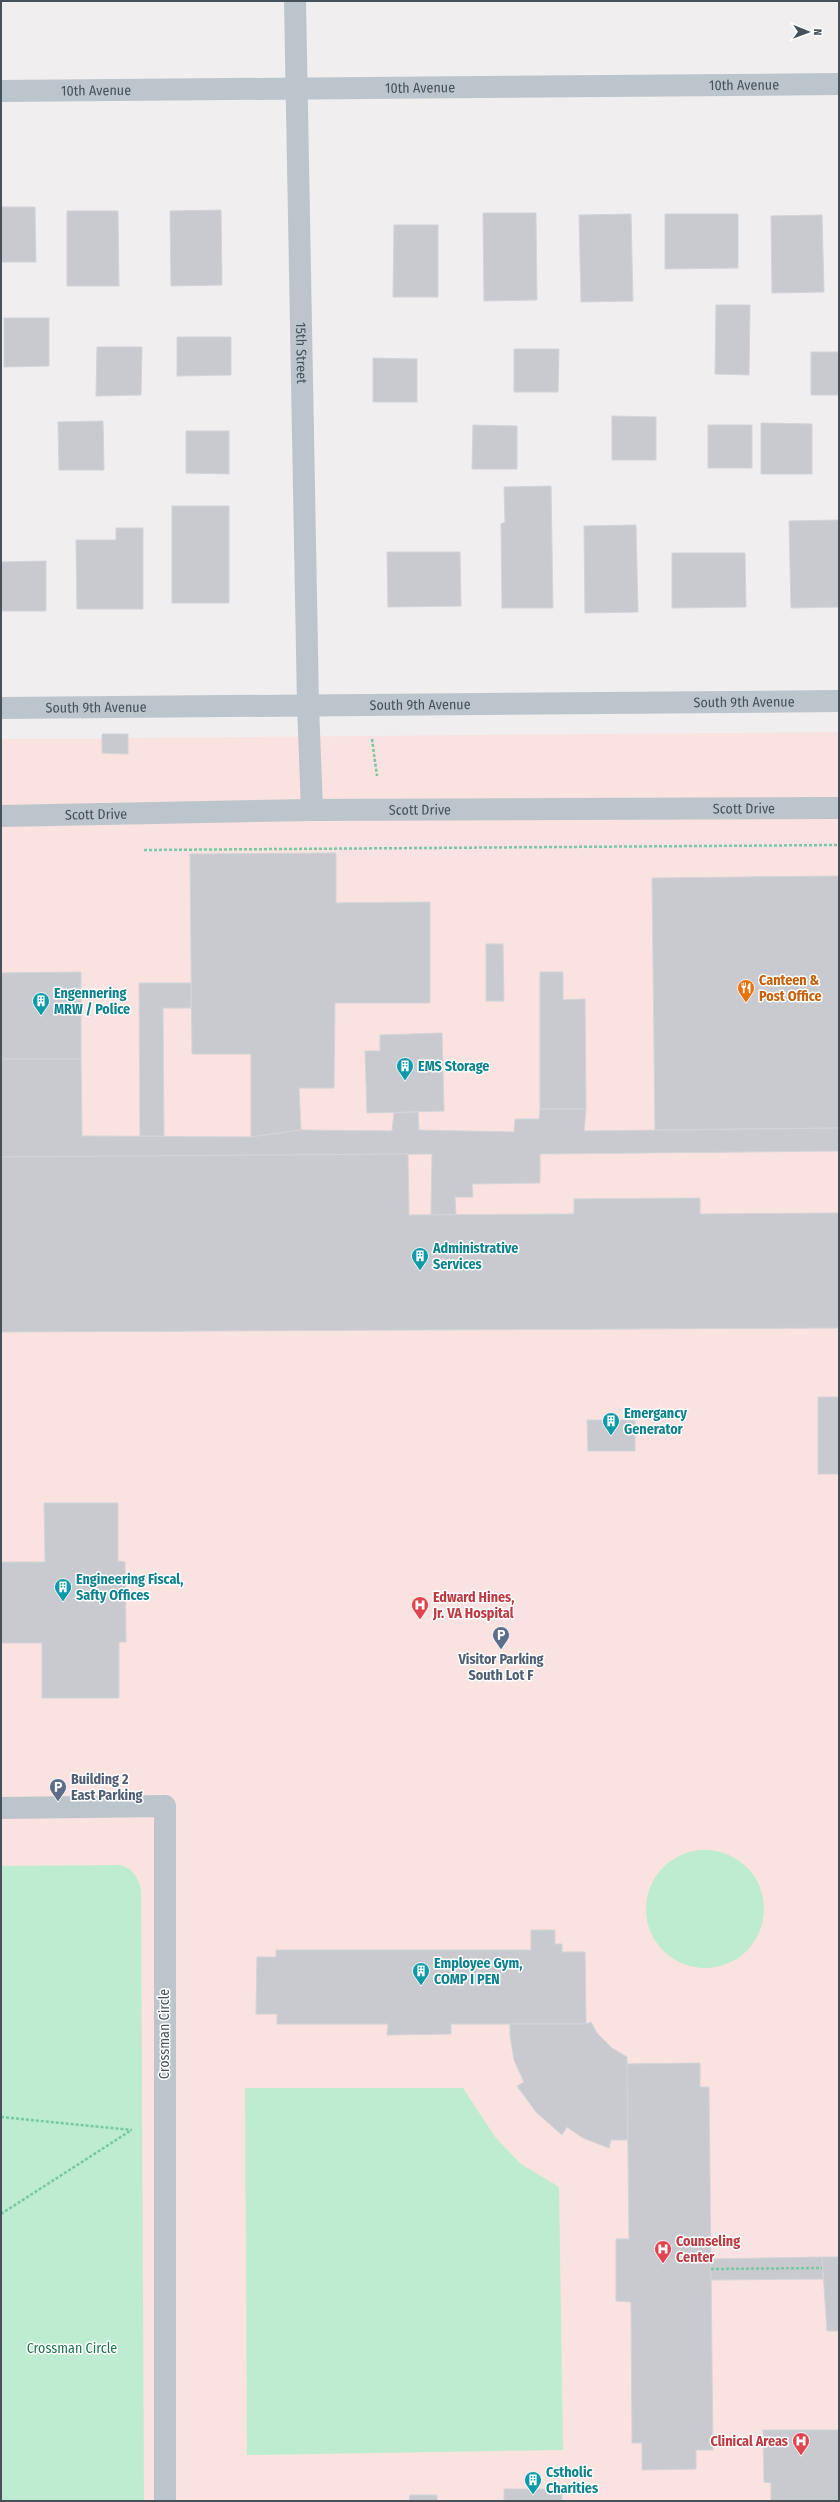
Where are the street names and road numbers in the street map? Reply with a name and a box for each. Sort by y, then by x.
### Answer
street label: 10th Avenue [709,77,779,94]
street label: 10th Avenue [385,79,455,97]
street label: 10th Avenue [61,82,131,99]
street label: 15th Street [292,322,310,384]
street label: South 9th Avenue [693,693,795,711]
street label: South 9th Avenue [369,696,471,714]
street label: South 9th Avenue [45,699,147,717]
street label: Scott Drive [713,800,775,817]
street label: Scott Drive [389,801,451,819]
street label: Scott Drive [65,806,127,824]
street label: Crossman Circle [156,1989,173,2079]

